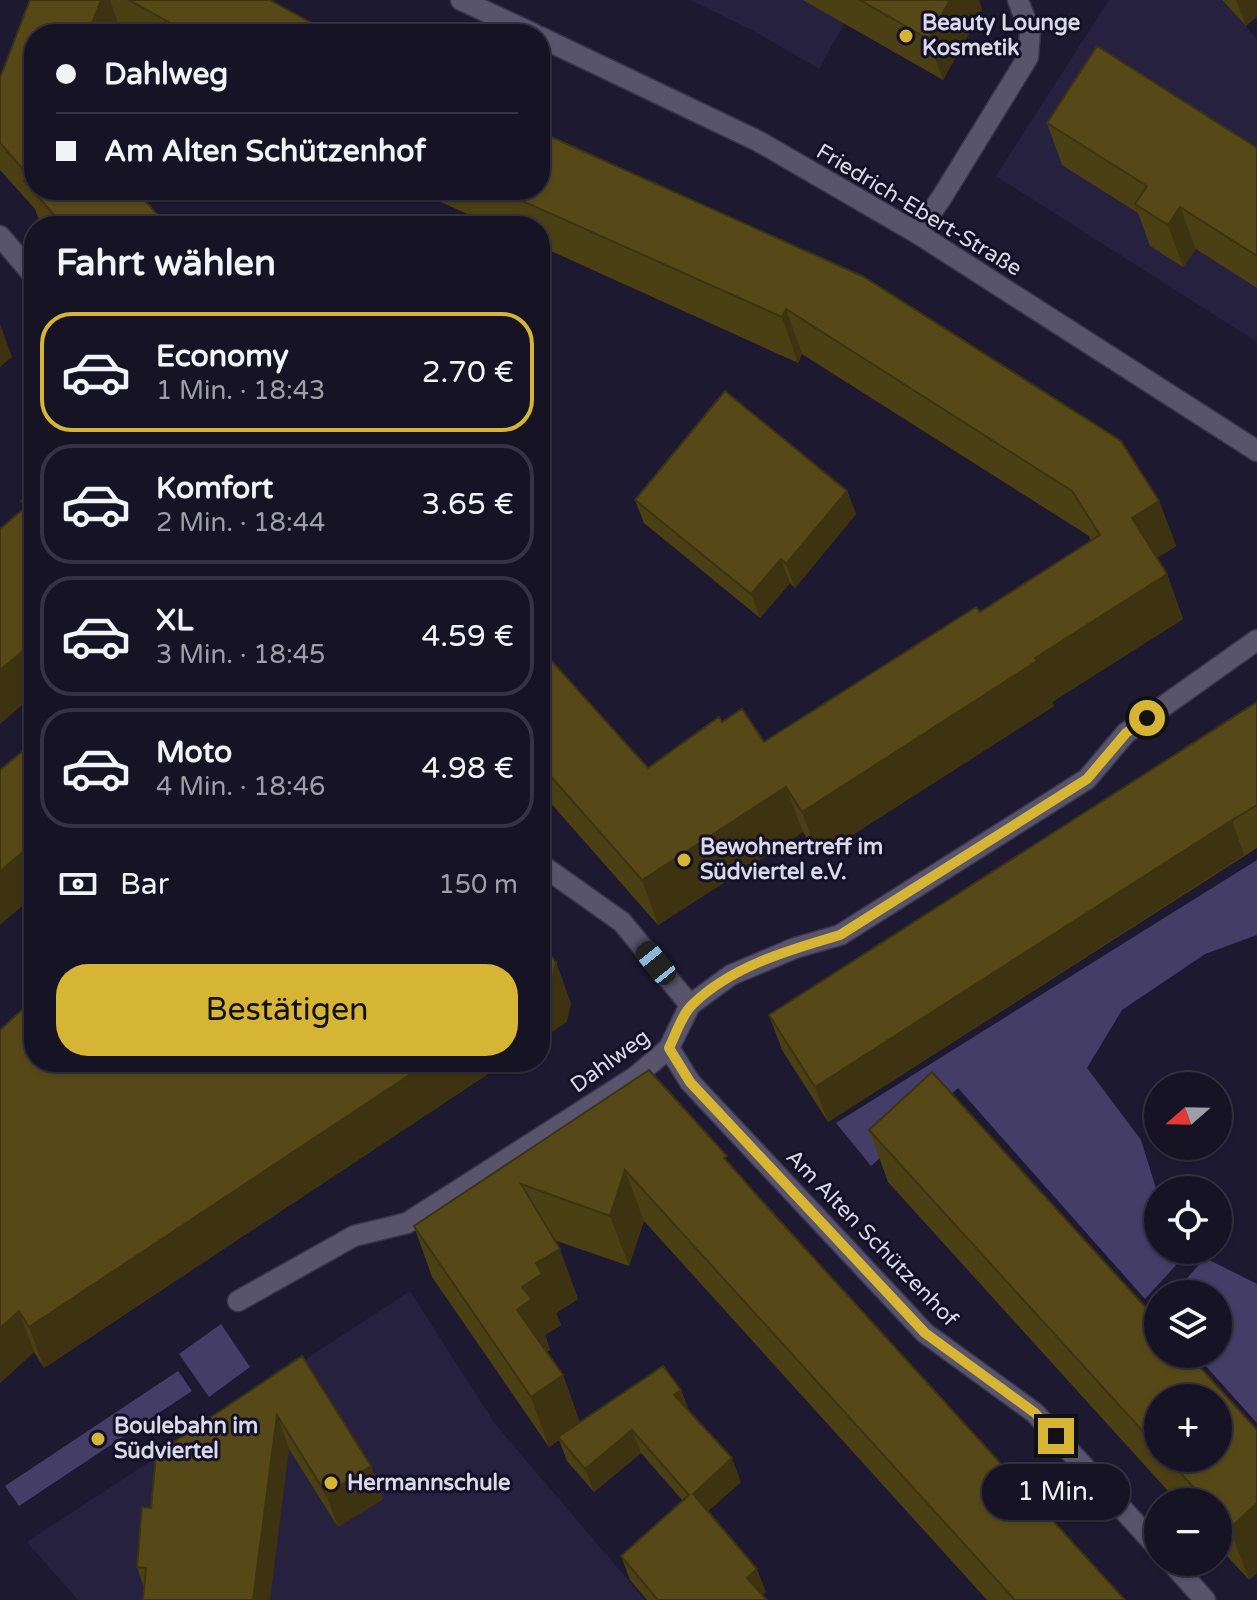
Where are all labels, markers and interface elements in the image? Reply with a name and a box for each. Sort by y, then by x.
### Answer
place label: Beauty Lounge Kosmetik [922,10,1080,61]
marker: Beauty Lounge Kosmetik [897,27,915,45]
text: Dahlweg [104,56,228,93]
text: Am Alten Schützenhof [104,133,426,170]
street label: Friedrich-Ebert-Straße [812,138,1026,282]
text: Fahrt wählen [56,242,276,285]
icon: car [60,336,132,408]
text: Economy [156,338,289,375]
text: 2.70 € [422,354,514,391]
text: 1 Min. · 18:43 [156,375,325,406]
icon: car [60,468,132,540]
text: Komfort [156,470,273,507]
text: 3.65 € [421,486,514,523]
text: 2 Min. · 18:44 [156,507,325,538]
icon: car [60,600,132,672]
text: XL [156,602,193,639]
text: 4.59 € [421,618,514,655]
text: 3 Min. · 18:45 [156,639,325,670]
route start [1129,700,1165,736]
icon: car [60,732,132,804]
text: Moto [156,734,232,771]
text: 4.98 € [421,750,514,787]
text: 4 Min. · 18:46 [156,771,325,802]
place label: Bewohnertreff im Südviertel e.V. [700,834,883,885]
marker: Bewohnertreff im Südviertel e.V. [675,851,693,869]
icon: cash [56,862,100,906]
text: Bar [120,866,169,903]
text: 150 m [438,869,518,900]
car [632,937,680,989]
button: Bestätigen [56,964,518,1056]
street label: Dahlweg [565,1024,655,1098]
north arrow [1144,1072,1232,1160]
map controls [1144,1072,1232,1576]
street label: Am Alten Schützenhof [781,1144,964,1332]
button: locate [1144,1176,1232,1264]
button: layers [1144,1280,1232,1368]
button: + [1144,1384,1232,1472]
place label: Boulebahn im Südviertel [114,1413,258,1464]
route end [1038,1418,1074,1454]
marker: Boulebahn im Südviertel [89,1430,107,1448]
callout: 1 Min. [982,1464,1130,1520]
place label: Hermannschule [347,1470,510,1496]
marker: Hermannschule [322,1474,340,1492]
text: 1 Min. [1017,1476,1095,1507]
button: − [1144,1488,1232,1576]

